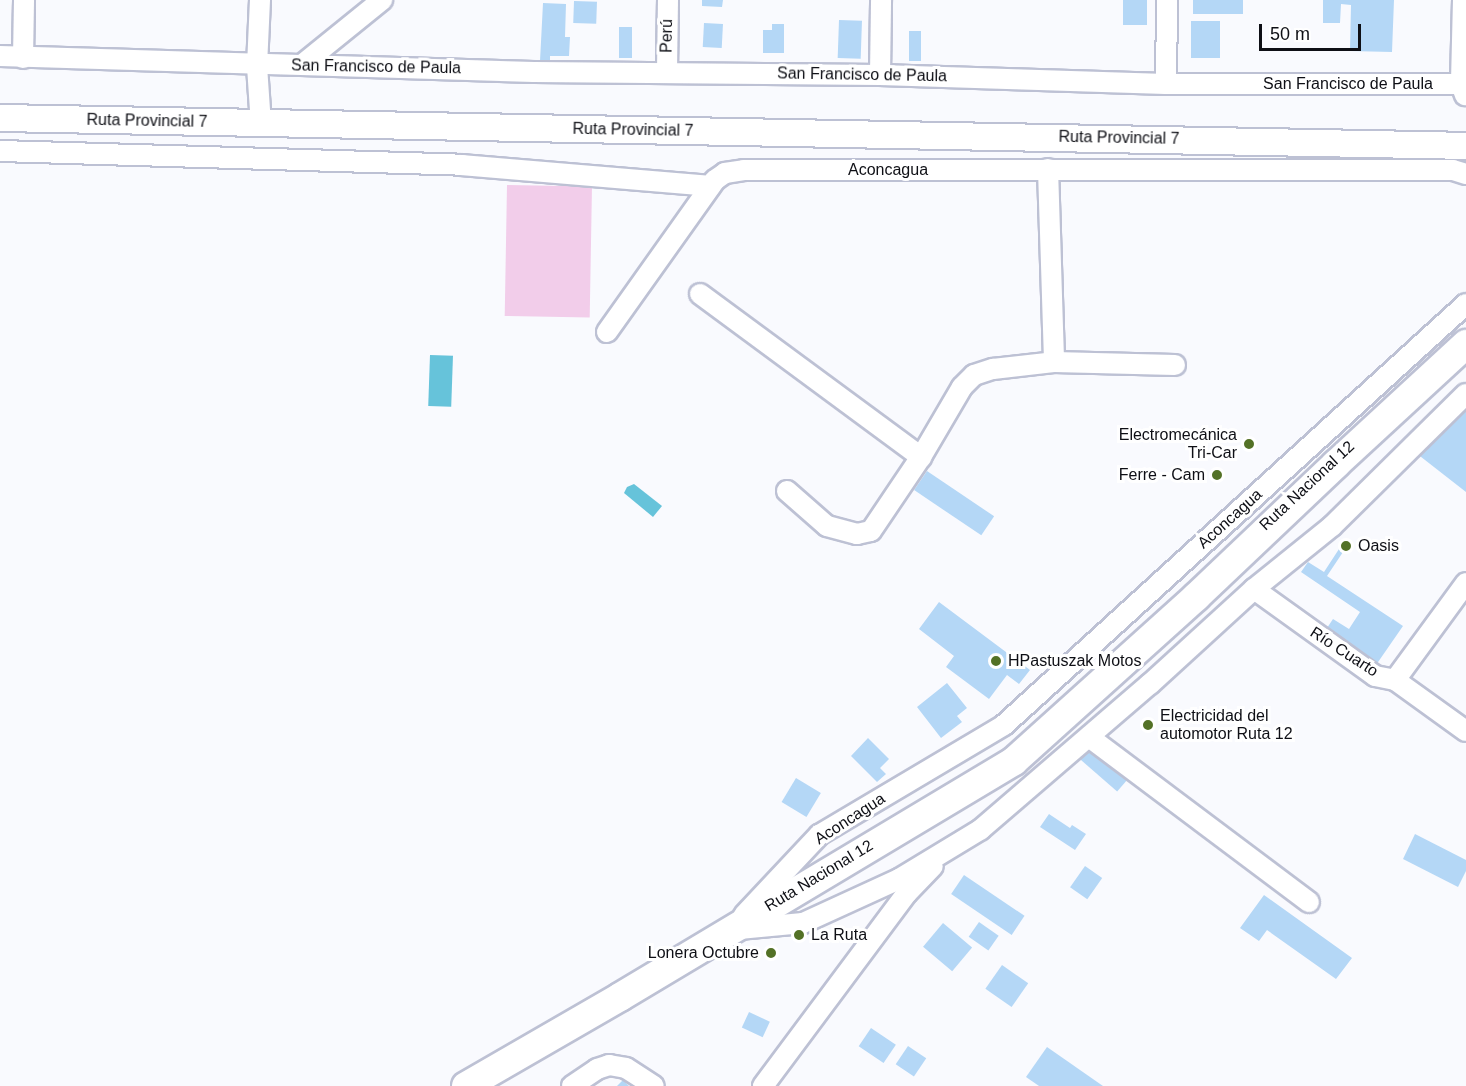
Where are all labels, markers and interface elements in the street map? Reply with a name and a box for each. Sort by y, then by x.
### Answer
scale bar [1262,12,1364,50]
street label: Perú [657,19,677,53]
text: 50 m [1270,24,1310,44]
street label: San Francisco de Paula [291,56,461,78]
street label: San Francisco de Paula [777,64,947,86]
street label: San Francisco de Paula [1263,74,1433,94]
street label: Ruta Provincial 7 [86,110,208,132]
street label: Ruta Provincial 7 [572,119,694,141]
street label: Ruta Provincial 7 [1058,127,1180,149]
street label: Aconcagua [848,160,928,180]
place label: Electromecánica Tri-Car [1119,425,1237,463]
marker: Electromecánica Tri-Car [1242,437,1256,451]
street label: Ruta Nacional 12 [1256,437,1358,535]
place label: Ferre - Cam [1119,465,1205,485]
marker: Ferre - Cam [1210,468,1224,482]
street label: Aconcagua [1194,485,1266,553]
place label: Oasis [1358,536,1399,556]
marker: Oasis [1339,539,1353,553]
street label: Río Cuarto [1306,623,1382,681]
place label: HPastuszak Motos [1008,651,1141,671]
marker: HPastuszak Motos [989,654,1003,668]
place label: Electricidad del automotor Ruta 12 [1160,706,1293,744]
marker: Electricidad del automotor Ruta 12 [1141,718,1155,732]
street label: Aconcagua [811,789,889,849]
street label: Ruta Nacional 12 [761,836,877,916]
place label: La Ruta [811,925,867,945]
marker: La Ruta [792,928,806,942]
place label: Lonera Octubre [648,943,759,963]
marker: Lonera Octubre [764,946,778,960]

